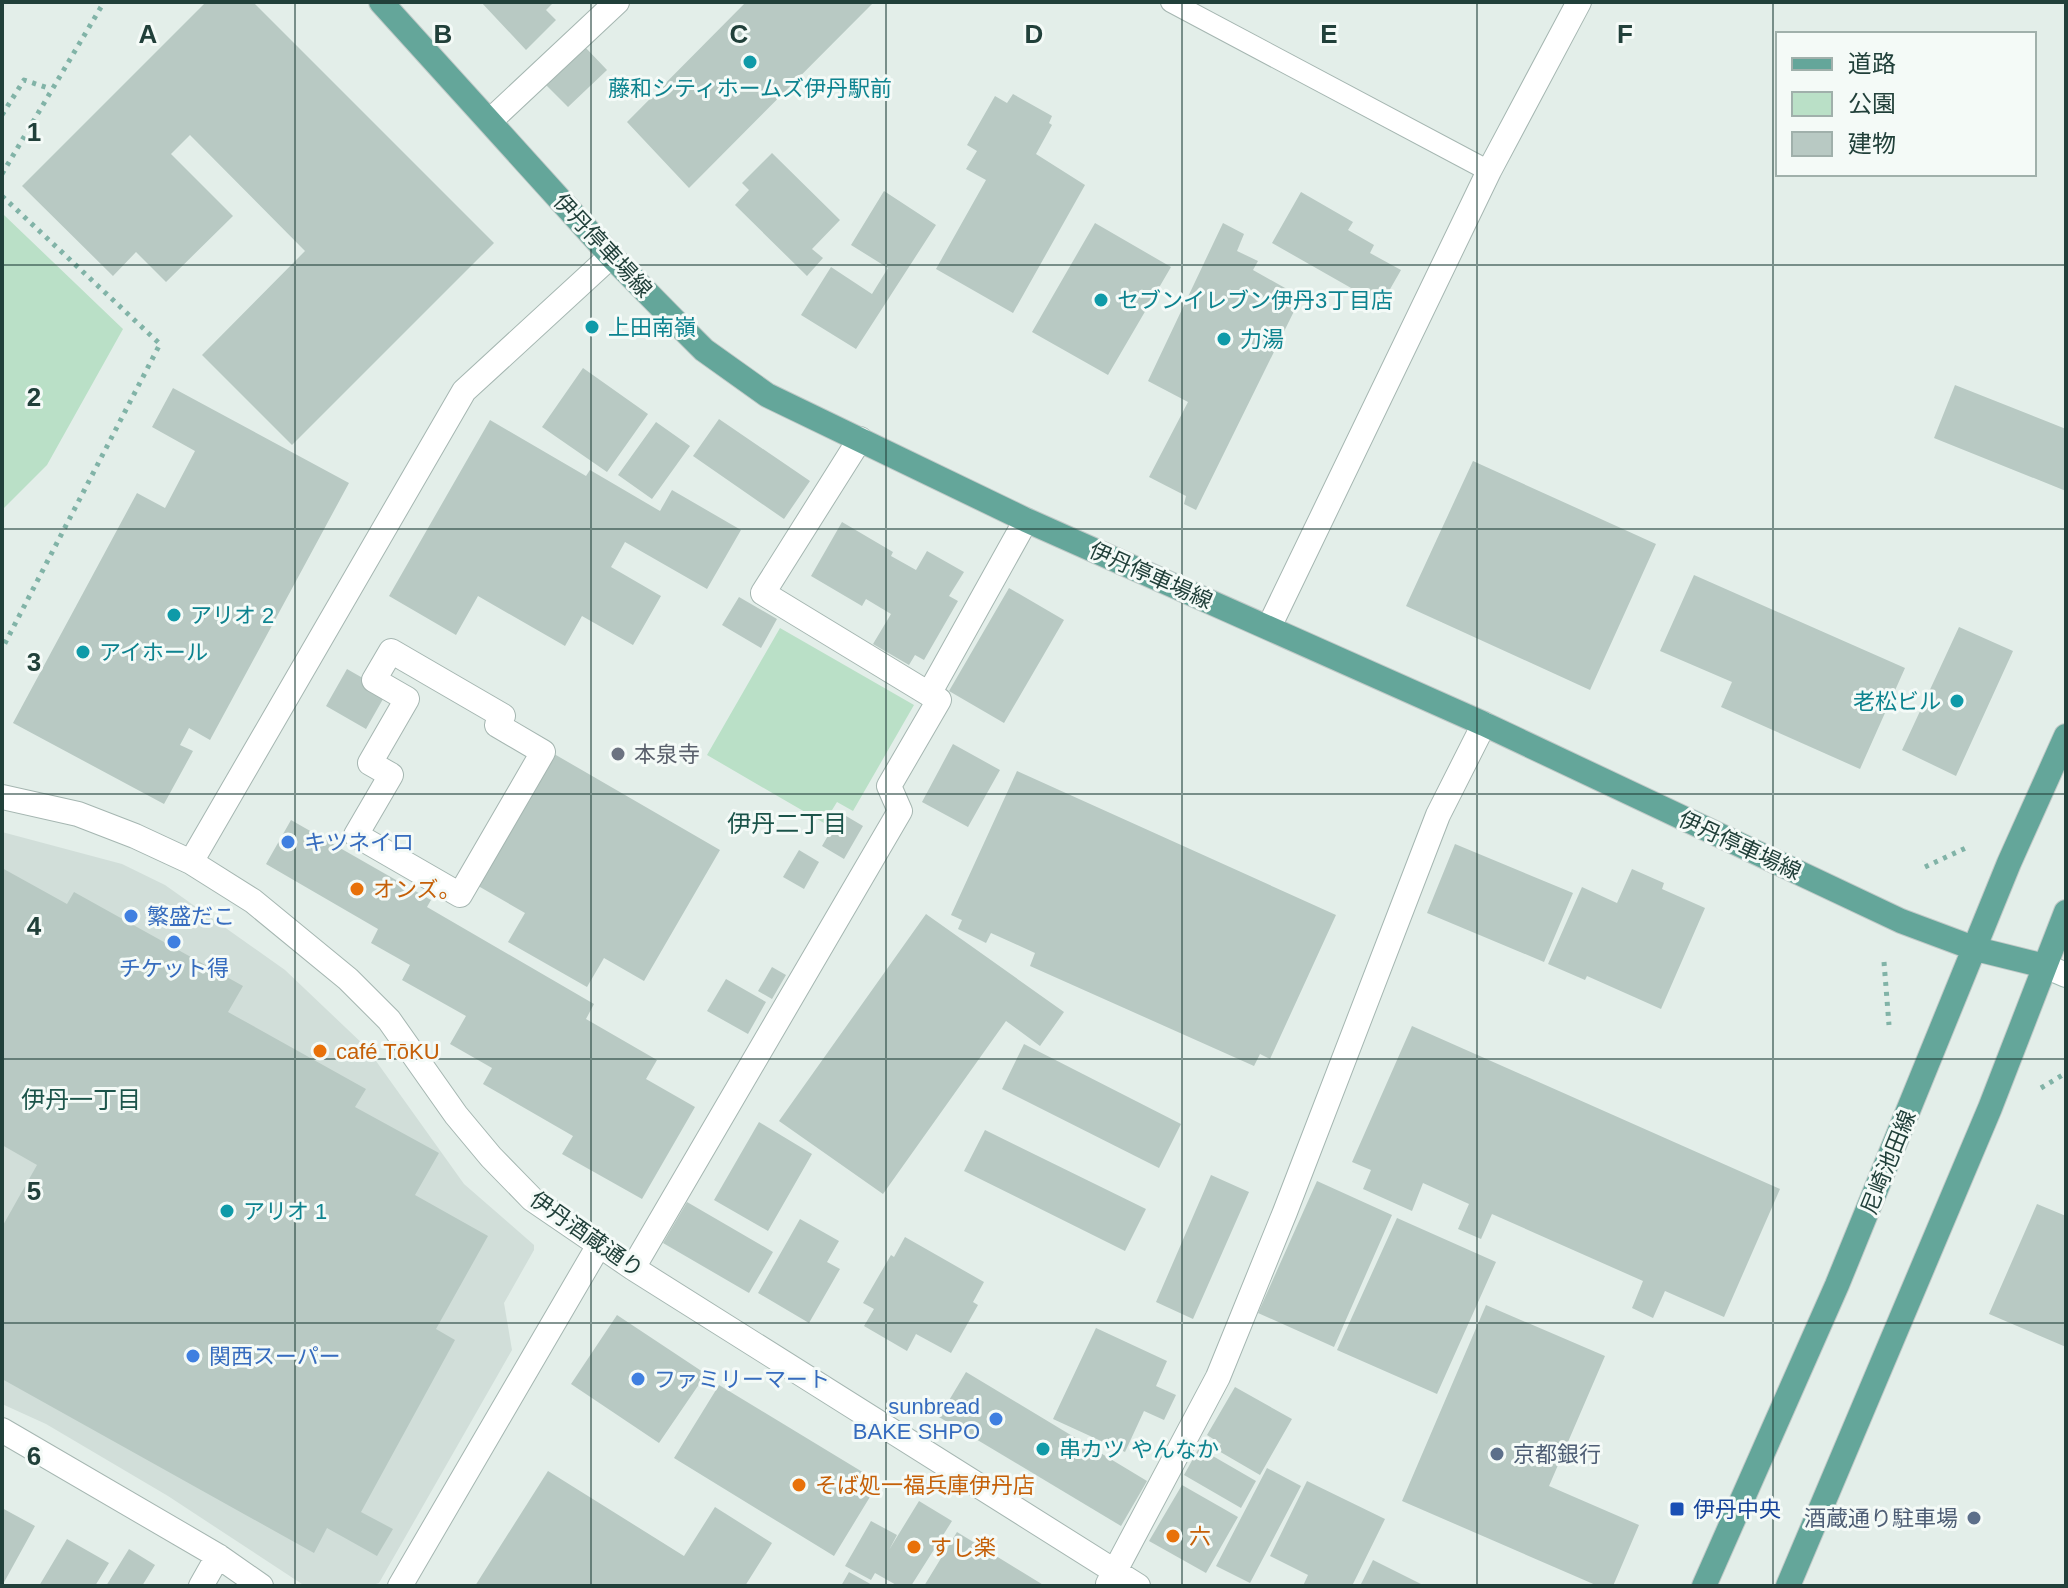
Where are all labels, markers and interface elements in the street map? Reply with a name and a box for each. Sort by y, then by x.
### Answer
text: A [139,19,158,49]
text: B [434,19,452,49]
text: C [730,19,749,49]
text: D [1025,19,1043,49]
text: E [1320,19,1338,49]
text: F [1617,19,1633,49]
legend [1776,32,2036,176]
text: 道路 [1848,50,1896,77]
marker: 藤和シティホームズ伊丹駅前 [741,53,759,71]
place label: 藤和シティホームズ伊丹駅前 [608,76,892,101]
text: 公園 [1848,90,1896,117]
text: 1 [27,117,41,147]
text: 建物 [1848,130,1896,157]
street label: 伊丹停車場線 [548,189,657,302]
place label: セブンイレブン伊丹3丁目店 [1117,288,1393,313]
marker: セブンイレブン伊丹3丁目店 [1092,291,1110,309]
place label: 上田南嶺 [608,315,696,340]
marker: 上田南嶺 [583,318,601,336]
place label: 力湯 [1240,327,1284,352]
marker: 力湯 [1215,330,1233,348]
text: 2 [27,382,41,412]
street label: 伊丹停車場線 [1085,537,1216,614]
place label: アリオ 2 [190,603,274,628]
marker: アリオ 2 [165,606,183,624]
place label: アイホール [99,640,208,665]
marker: アイホール [74,643,92,661]
text: 3 [27,647,41,677]
place label: 老松ビル [1853,689,1941,714]
marker: 老松ビル [1948,692,1966,710]
place label: 本泉寺 [634,742,700,767]
marker: 本泉寺 [609,745,627,763]
street label: 伊丹停車場線 [1675,806,1805,885]
district label: 伊丹二丁目 [727,810,847,837]
place label: キツネイロ [304,830,414,855]
marker: キツネイロ [279,833,297,851]
place label: オンズ。 [373,877,461,902]
marker: オンズ。 [348,880,366,898]
place label: 繁盛だこ [147,904,235,929]
marker: 繁盛だこ [122,907,140,925]
text: 4 [27,911,42,941]
marker: チケット得 [165,933,183,951]
place label: チケット得 [119,956,229,981]
place label: café TōKU [336,1039,440,1064]
marker: café TōKU [311,1042,329,1060]
district label: 伊丹一丁目 [21,1086,141,1113]
street label: 尼崎池田線 [1856,1107,1921,1218]
text: 5 [27,1176,41,1206]
street label: 伊丹酒蔵通り [525,1186,648,1283]
place label: アリオ 1 [243,1199,327,1224]
marker: アリオ 1 [218,1202,236,1220]
place label: 関西スーパー [209,1344,341,1369]
marker: 関西スーパー [184,1347,202,1365]
place label: ファミリーマート [654,1367,830,1392]
marker: ファミリーマート [629,1370,647,1388]
place label: sunbread BAKE SHPO [853,1394,980,1444]
marker: sunbread BAKE SHPO [987,1410,1005,1428]
place label: 串カツ やんなか [1059,1437,1219,1462]
marker: 串カツ やんなか [1034,1440,1052,1458]
text: 6 [27,1441,41,1471]
place label: 京都銀行 [1513,1442,1601,1467]
marker: 京都銀行 [1488,1445,1506,1463]
place label: そば処一福兵庫伊丹店 [815,1473,1035,1498]
marker: そば処一福兵庫伊丹店 [790,1476,808,1494]
place label: 伊丹中央 [1693,1497,1781,1522]
marker: 伊丹中央 [1668,1500,1686,1518]
place label: 酒蔵通り駐車場 [1804,1506,1958,1531]
marker: 酒蔵通り駐車場 [1965,1509,1983,1527]
place label: 六 [1189,1524,1211,1549]
marker: 六 [1164,1527,1182,1545]
place label: すし楽 [930,1535,996,1560]
marker: すし楽 [905,1538,923,1556]

